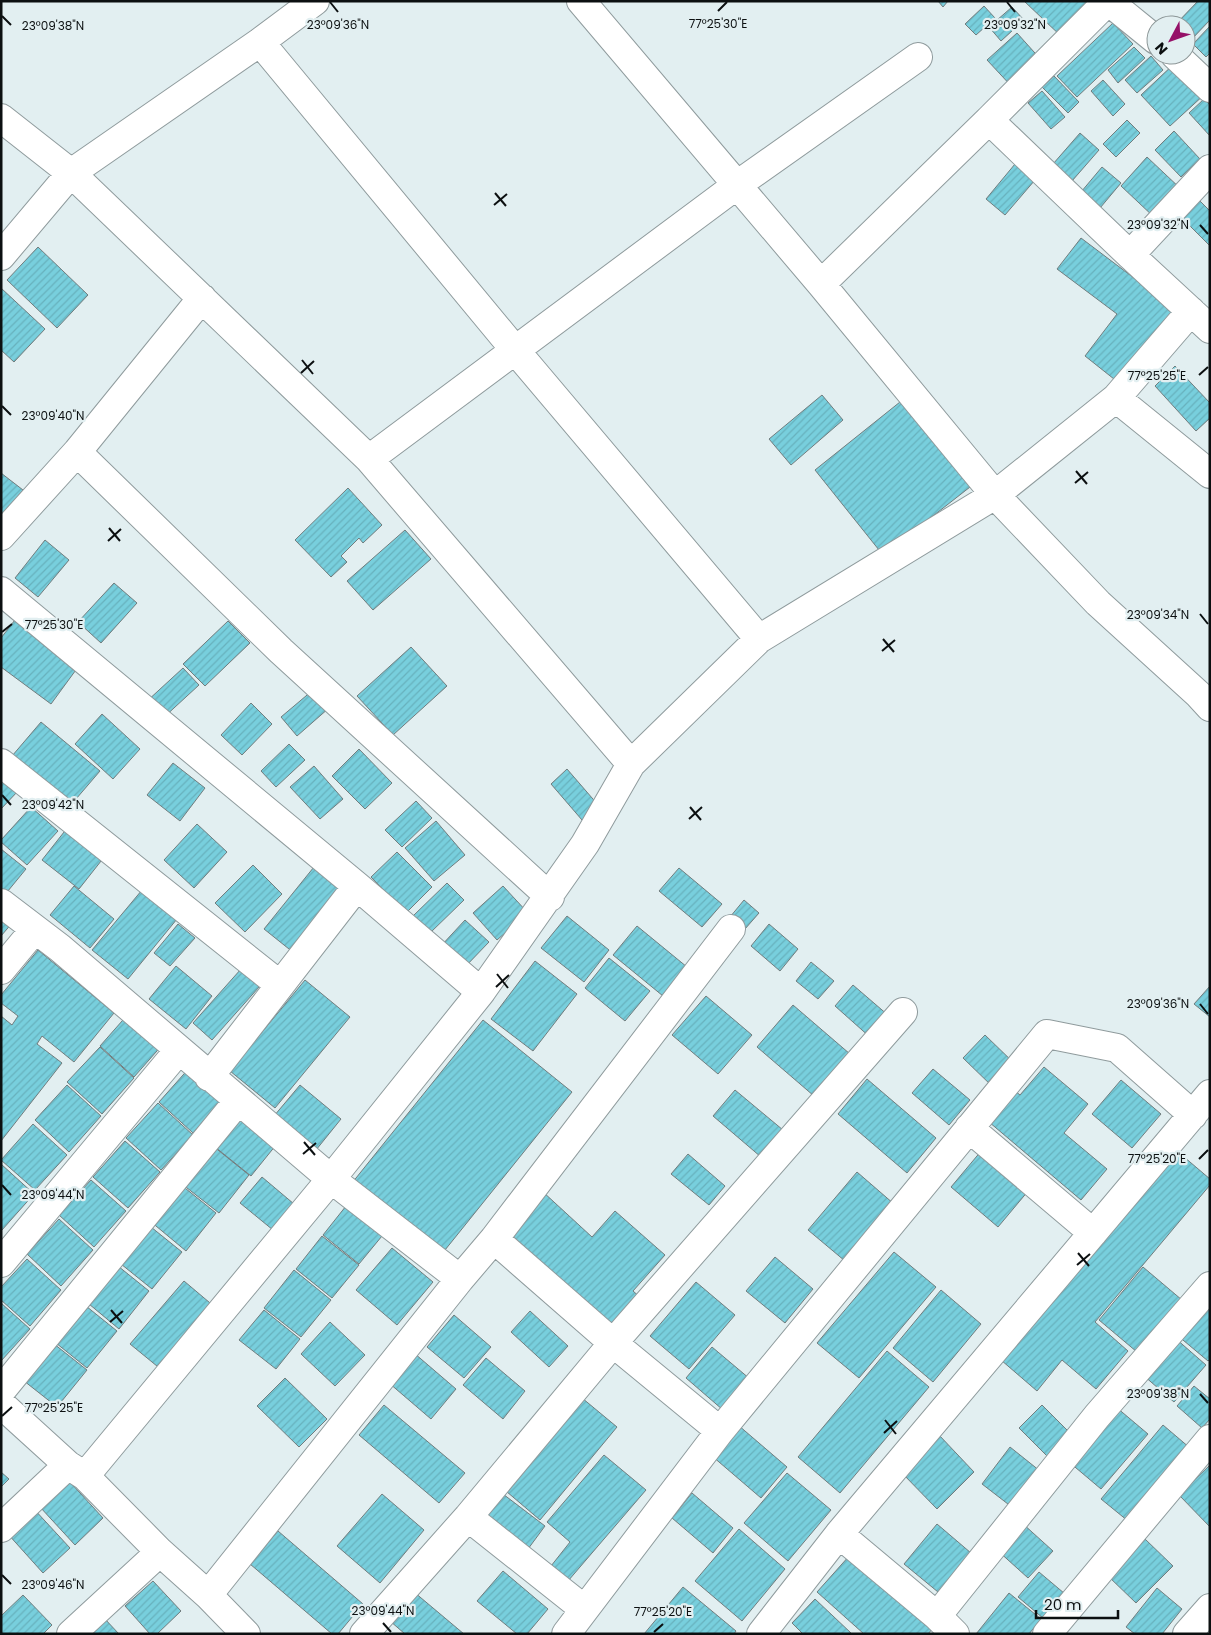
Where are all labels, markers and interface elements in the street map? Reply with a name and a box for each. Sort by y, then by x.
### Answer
text: 77°25'30"E [689,15,747,32]
north arrow [1146,15,1196,65]
text: 23°09'36"N [307,16,369,33]
text: 23°09'32"N [984,16,1046,33]
text: 23°09'38"N [22,17,84,34]
text: N [1150,38,1172,59]
text: 23°09'32"N [1127,216,1189,233]
text: 77°25'25"E [1128,367,1186,384]
text: 23°09'40"N [22,407,84,424]
text: 23°09'34"N [1127,606,1189,623]
text: 77°25'30"E [25,616,83,633]
text: 23°09'42"N [22,796,84,813]
text: 23°09'36"N [1127,995,1189,1012]
text: 77°25'20"E [1128,1150,1186,1167]
text: 23°09'44"N [22,1186,84,1203]
text: 23°09'38"N [1127,1385,1189,1402]
text: 77°25'25"E [25,1399,83,1416]
text: 23°09'46"N [21,1576,85,1593]
scale bar [1036,1588,1118,1620]
text: 20 m [1044,1594,1082,1615]
text: 23°09'44"N [352,1602,414,1619]
text: 77°25'20"E [634,1603,692,1620]

